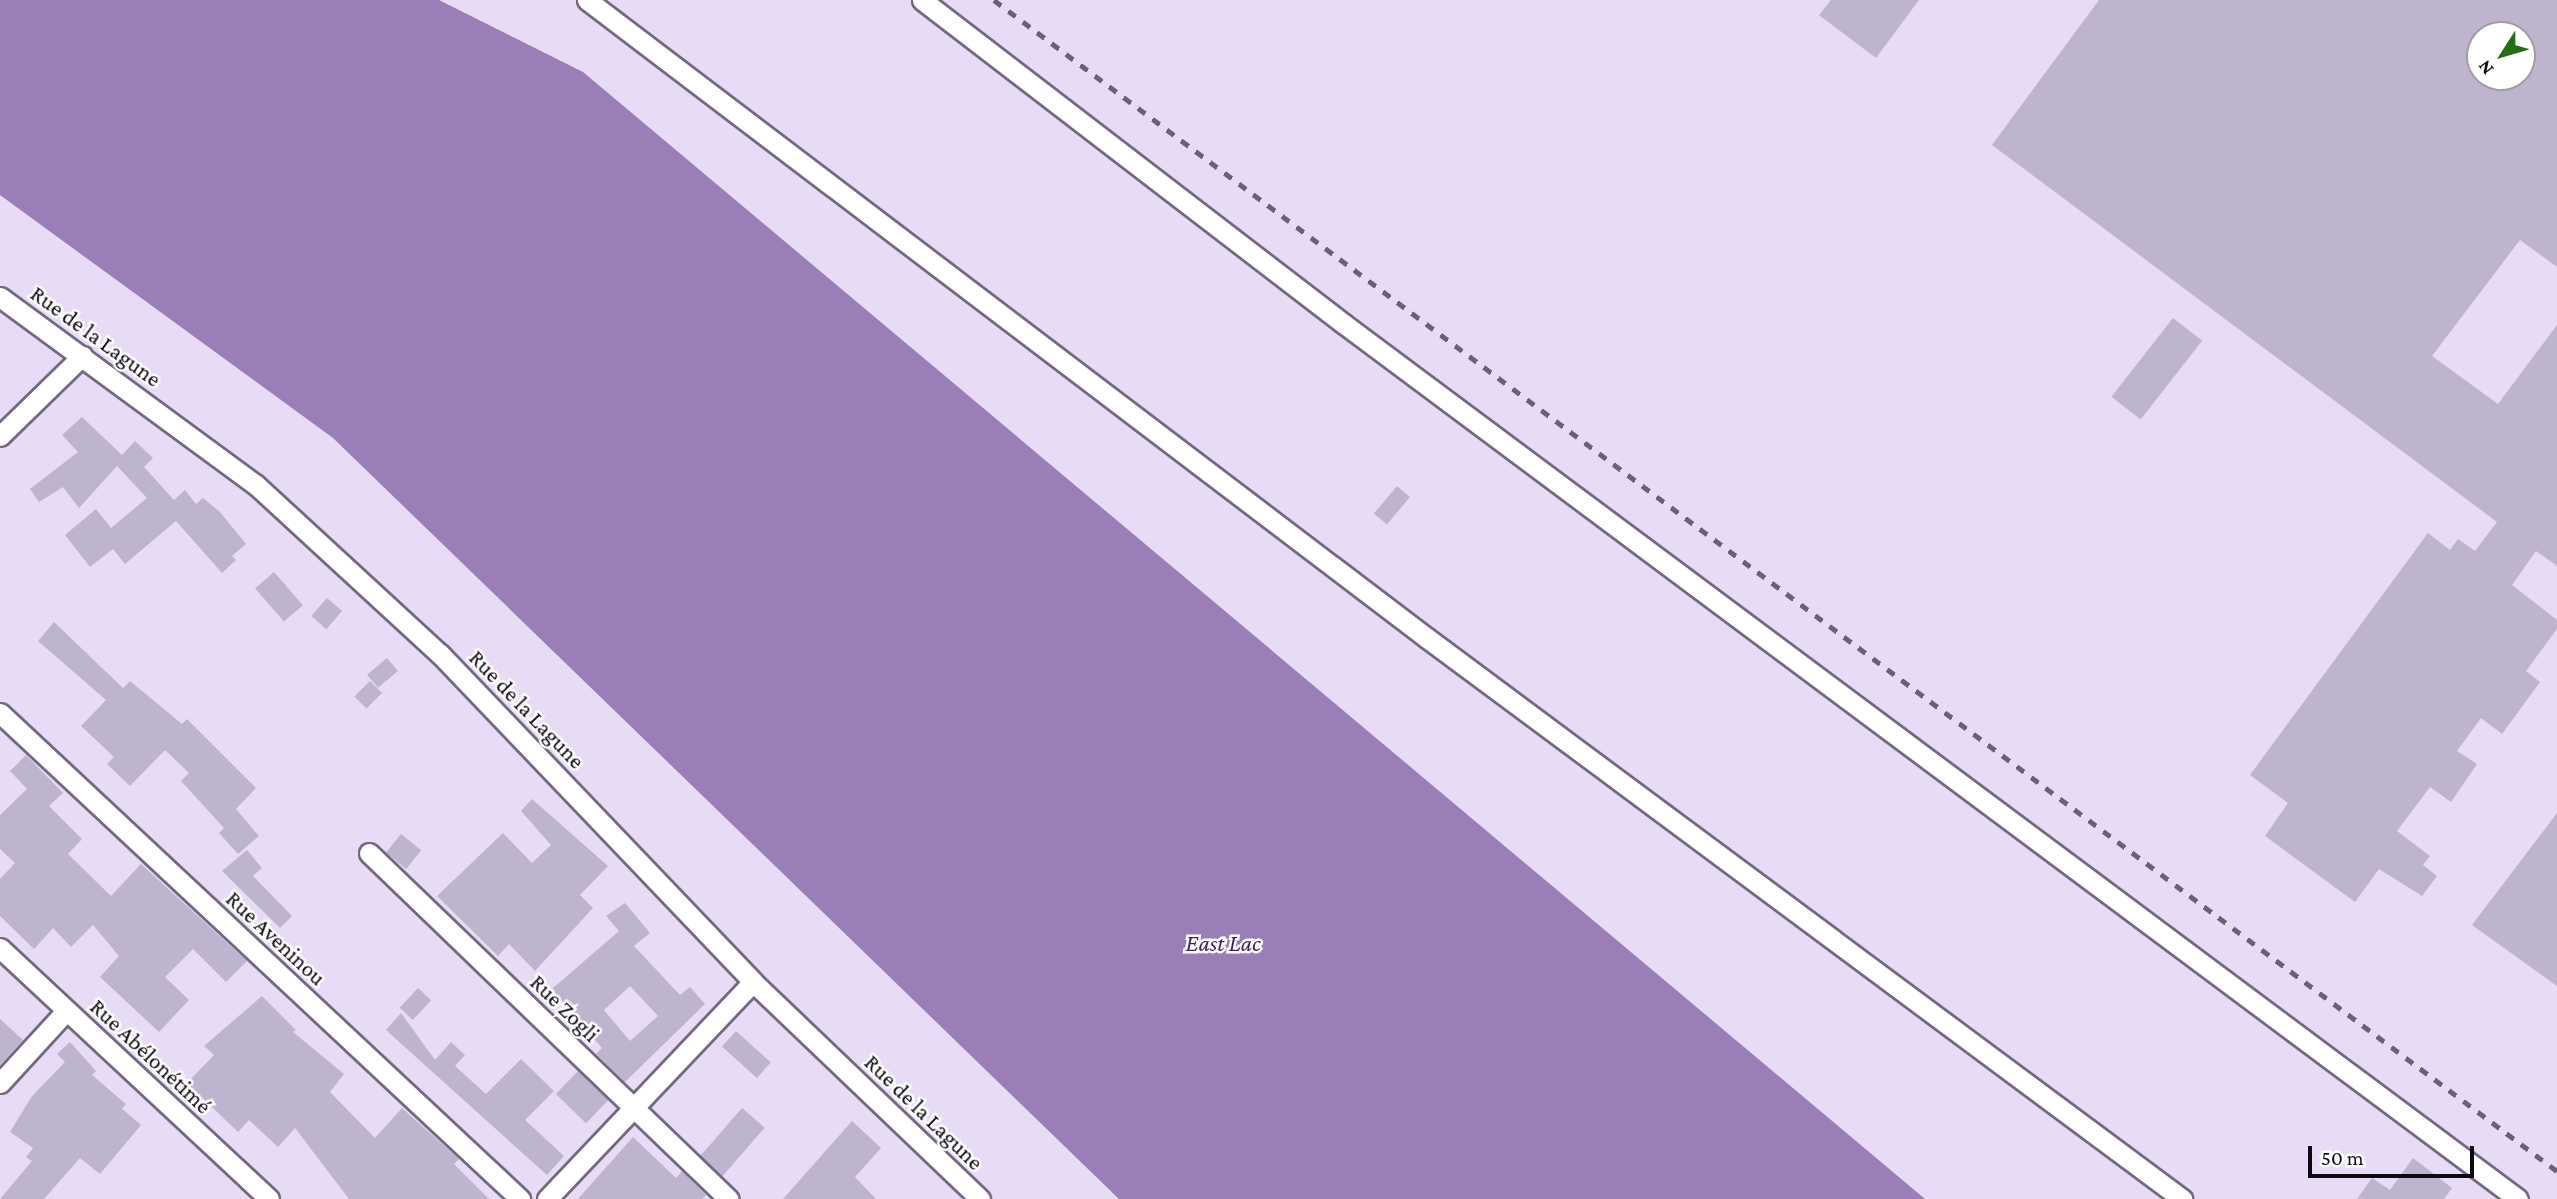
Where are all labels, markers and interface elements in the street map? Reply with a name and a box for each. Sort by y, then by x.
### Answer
north arrow [2466,21,2536,91]
text: N [2473,56,2498,79]
street label: Rue de la Lagune [25,279,167,393]
street label: Rue de la Lagune [463,644,591,774]
street label: Rue Aveninou [220,885,332,991]
water label: East Lac [1186,929,1260,957]
street label: Rue Zogli [525,968,605,1048]
street label: Rue Abélonétimé [85,993,217,1119]
street label: Rue de la Lagune [859,1048,989,1176]
scale bar [2312,1132,2478,1176]
text: 50 m [2321,1146,2364,1170]

